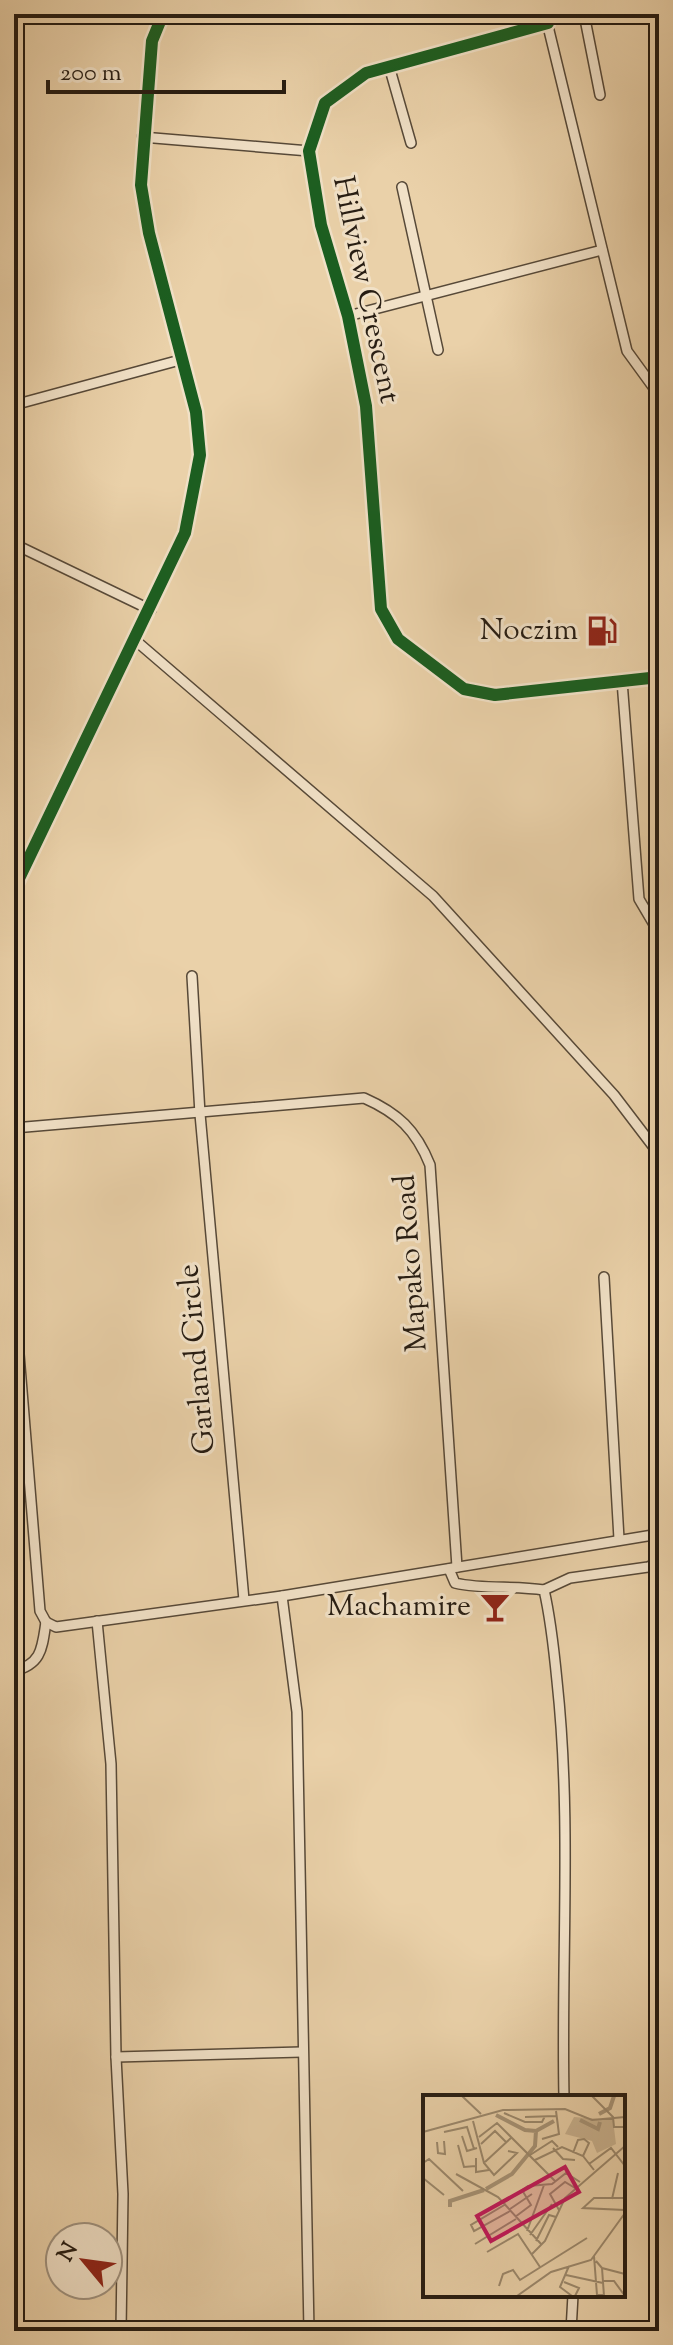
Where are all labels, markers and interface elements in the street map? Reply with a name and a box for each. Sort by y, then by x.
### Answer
scale bar [48,44,284,94]
text: 200 m [60,57,122,91]
street label: Hillview Crescent [320,172,410,408]
place label: Noczim [480,610,578,653]
fuel station icon: Noczim [585,614,619,648]
street label: Mapako Road [384,1173,440,1353]
street label: Garland Circle [168,1262,228,1456]
place label: Machamire [327,1586,471,1629]
bar icon: Machamire [478,1590,512,1624]
inset map [423,2095,625,2297]
north arrow [44,2221,124,2301]
text: N [51,2237,88,2268]

